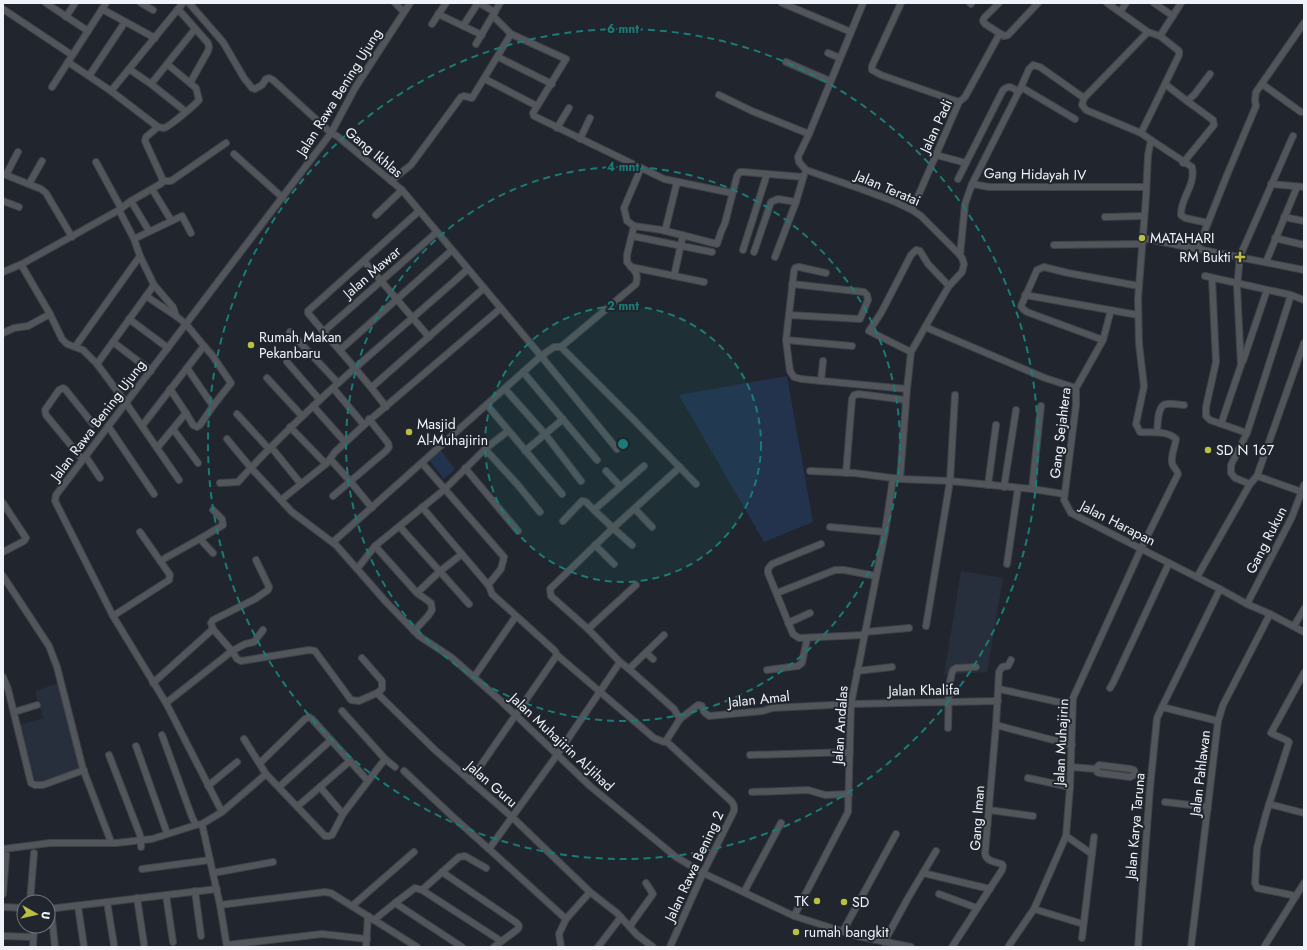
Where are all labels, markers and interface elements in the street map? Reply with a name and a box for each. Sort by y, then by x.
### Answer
text: 6 mnt [607,20,639,38]
street label: Jalan Rawa Bening Ujung [290,24,386,161]
street label: Jalan Padi [914,96,957,158]
street label: Gang Ikhlas [341,122,407,182]
text: 4 mnt [607,158,639,176]
street label: Gang Hidayah IV [984,163,1087,185]
street label: Jalan Teratai [850,164,924,211]
place label: MATAHARI [1150,228,1214,248]
marker: MATAHARI [1137,233,1147,243]
street label: Jalan Mawar [337,241,405,304]
place label: RM Bukti [1179,247,1231,267]
marker: RM Bukti [1234,251,1246,263]
text: 2 mnt [607,297,639,315]
place label: Rumah Makan Pekanbaru [259,327,342,363]
marker: Rumah Makan Pekanbaru [246,340,256,350]
street label: Jalan Rawa Bening Ujung [45,355,150,486]
street label: Gang Sejahtera [1044,386,1076,480]
place label: Masjid Al-Muhajirin [417,414,488,450]
marker: Masjid Al-Muhajirin [404,427,414,437]
centre of rings [616,437,630,451]
place label: SD N 167 [1216,440,1275,460]
marker: SD N 167 [1203,445,1213,455]
street label: Jalan Harapan [1075,495,1159,551]
street label: Gang Rukun [1241,503,1291,577]
street label: Jalan Khalifa [886,679,960,701]
street label: Jalan Andalas [827,685,853,767]
street label: Jalan Amal [725,686,791,712]
street label: Jalan Muhajirin Al-Jihad [504,687,619,796]
street label: Jalan Muhajirin [1049,698,1073,788]
street label: Jalan Pahlawan [1185,729,1215,819]
street label: Jalan Guru [461,755,522,812]
street label: Jalan Karya Taruna [1120,772,1150,882]
street label: Gang Iman [965,785,989,851]
street label: Jalan Rawa Bening 2 [659,807,728,926]
place label: TK [795,891,809,911]
place label: SD [852,892,869,912]
north arrow [16,894,56,934]
marker: TK [812,896,822,906]
marker: SD [839,897,849,907]
text: U [37,910,54,920]
place label: rumah bangkit [804,922,889,942]
marker: rumah bangkit [791,927,801,937]

